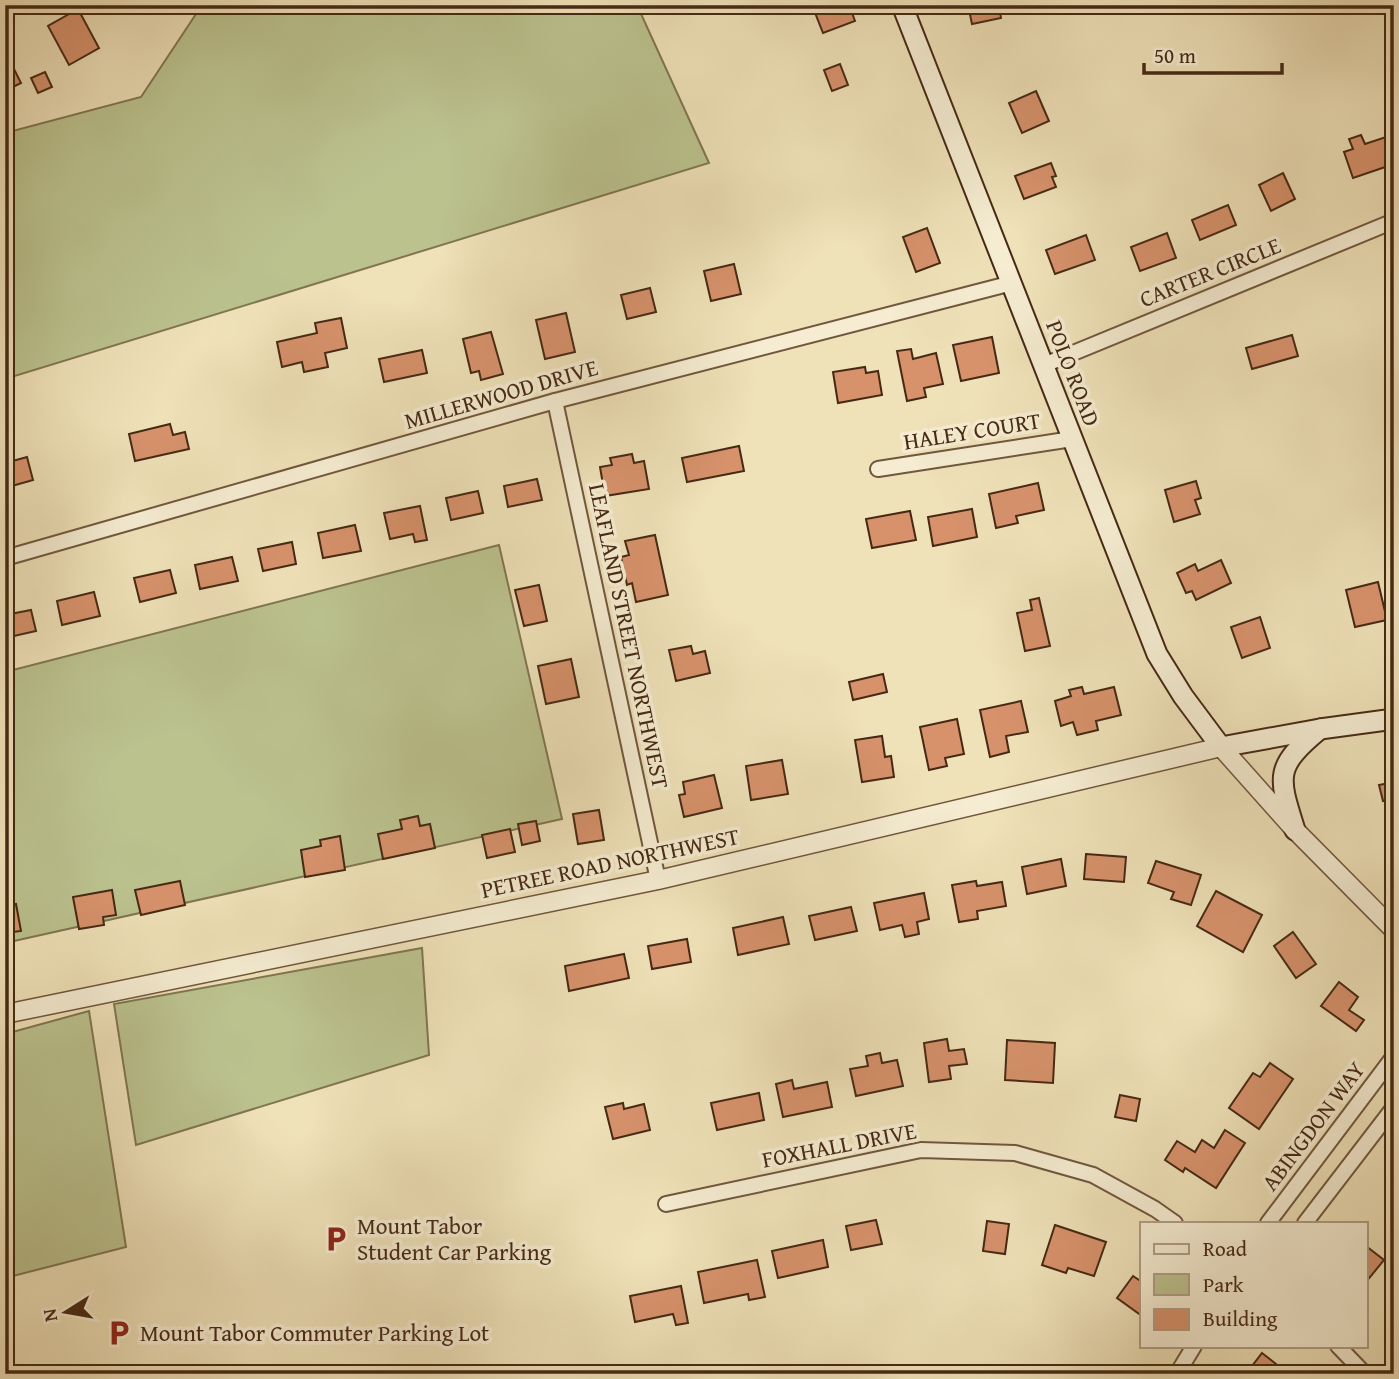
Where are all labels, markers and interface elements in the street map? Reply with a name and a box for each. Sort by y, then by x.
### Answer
scale bar [1144,32,1282,76]
text: 50 m [1154,40,1196,71]
street label: CARTER CIRCLE [1134,228,1285,315]
street label: POLO ROAD [1038,315,1109,431]
street label: MILLERWOOD DRIVE [400,350,601,437]
street label: HALEY COURT [901,403,1043,458]
street label: LEAFLAND STREET NORTHWEST [581,480,678,792]
street label: PETREE ROAD NORTHWEST [478,819,742,906]
street label: ABINGDON WAY [1253,1054,1372,1197]
street label: FOXHALL DRIVE [759,1113,919,1176]
place label: Mount Tabor Student Car Parking [357,1209,552,1268]
legend [1140,1222,1368,1348]
parking icon: Mount Tabor Student Car Parking [321,1224,351,1254]
text: Road [1203,1233,1248,1264]
text: Park [1203,1269,1244,1300]
north arrow [32,1278,102,1348]
text: Building [1203,1303,1278,1334]
text: N [34,1306,64,1324]
place label: Mount Tabor Commuter Parking Lot [140,1316,489,1349]
parking icon: Mount Tabor Commuter Parking Lot [104,1318,134,1348]

